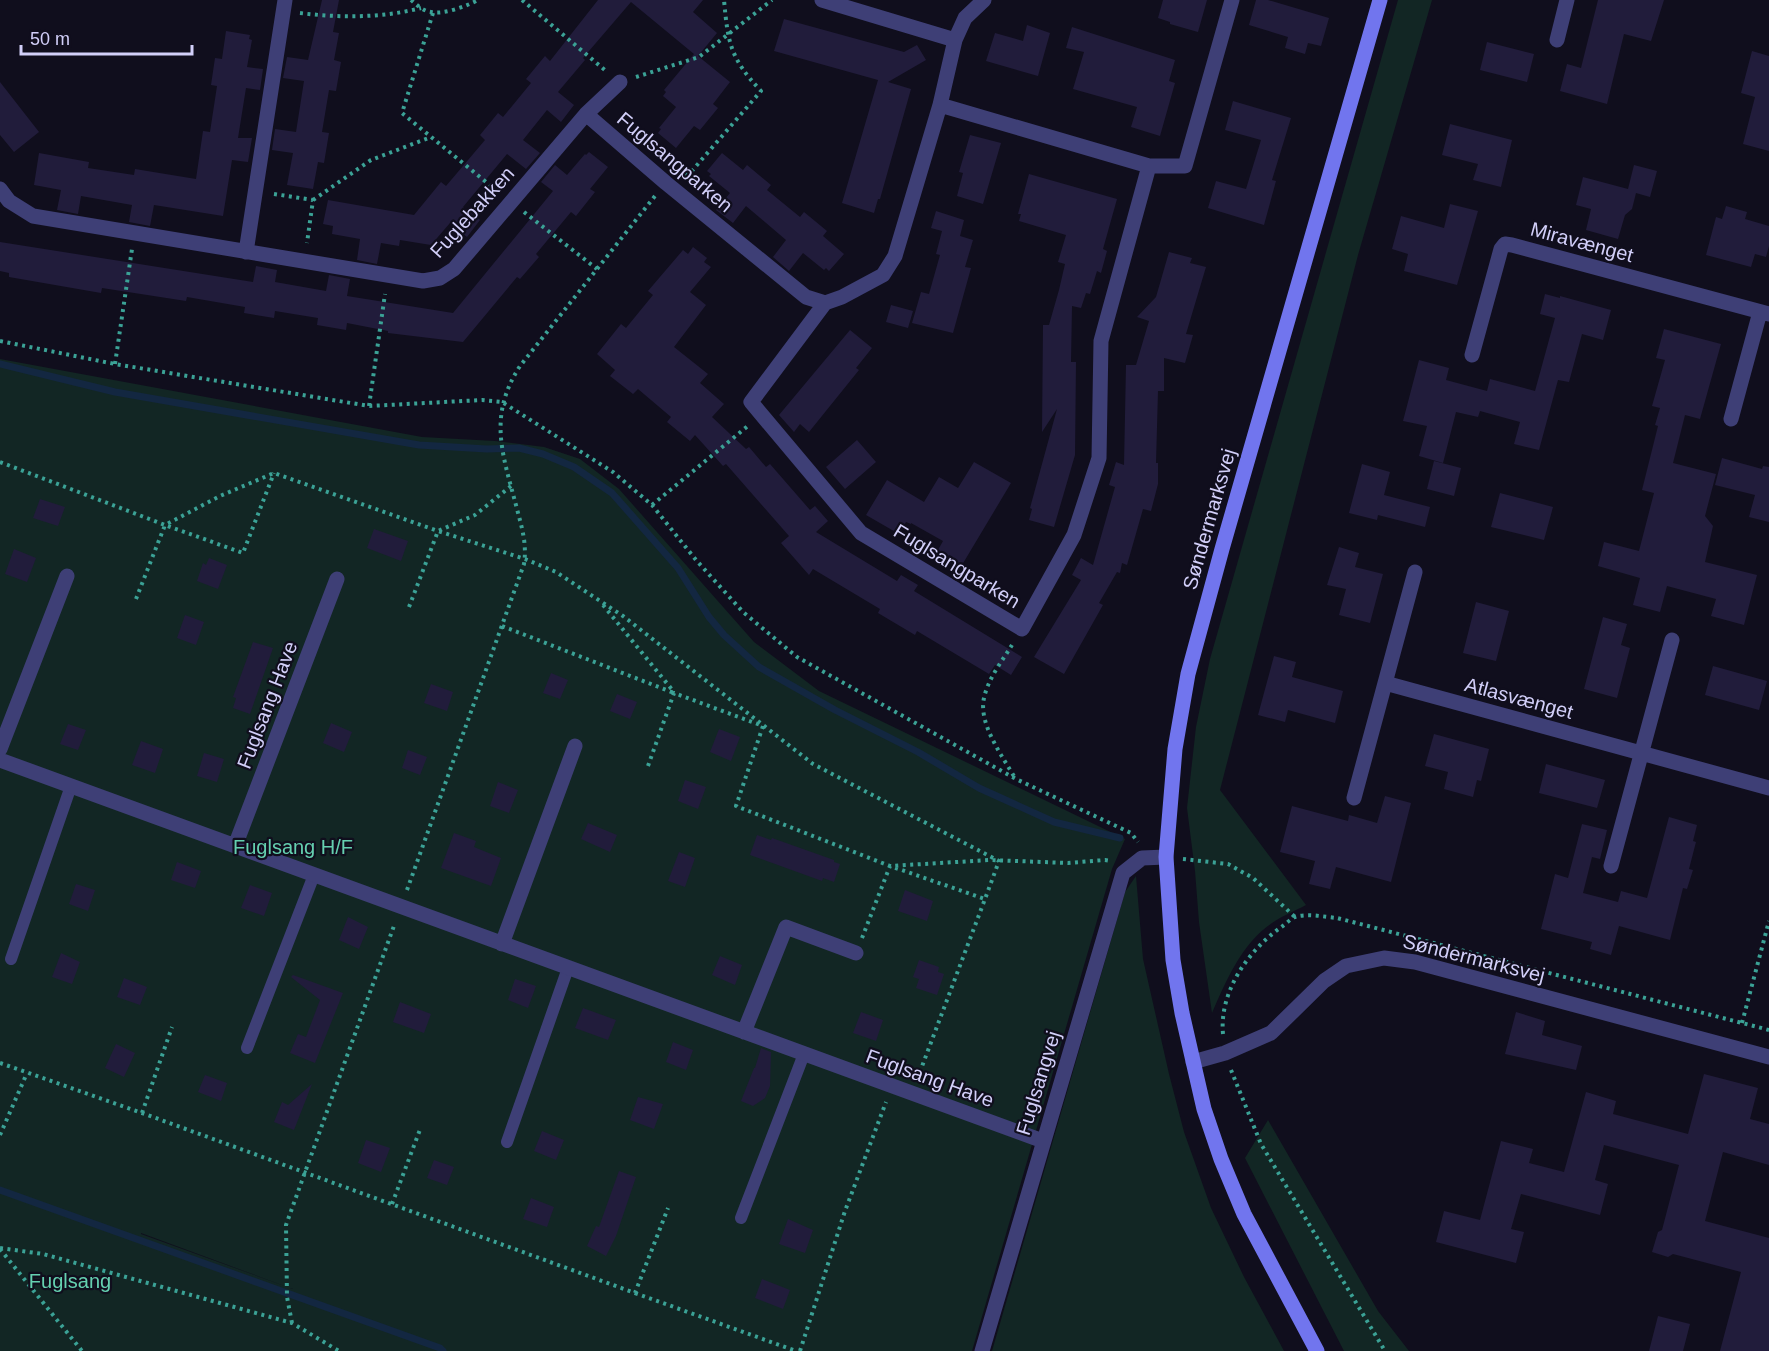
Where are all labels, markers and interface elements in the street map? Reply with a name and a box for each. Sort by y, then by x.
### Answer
scale bar [21,18,192,56]
text: 50 m [30,29,70,49]
street label: Fuglsangparken [613,107,737,217]
street label: Fuglebakken [426,162,518,262]
street label: Miravænget [1528,218,1636,266]
street label: Søndermarksvej [1178,446,1240,592]
street label: Fuglsangparken [890,520,1024,612]
street label: Fuglsang Have [233,638,301,772]
street label: Atlasvænget [1462,673,1576,723]
park label: Fuglsang H/F [233,836,353,858]
street label: Søndermarksvej [1401,930,1547,986]
street label: Fuglsangvej [1012,1028,1064,1138]
street label: Fuglsang Have [863,1045,997,1111]
park label: Fuglsang [29,1270,111,1292]

